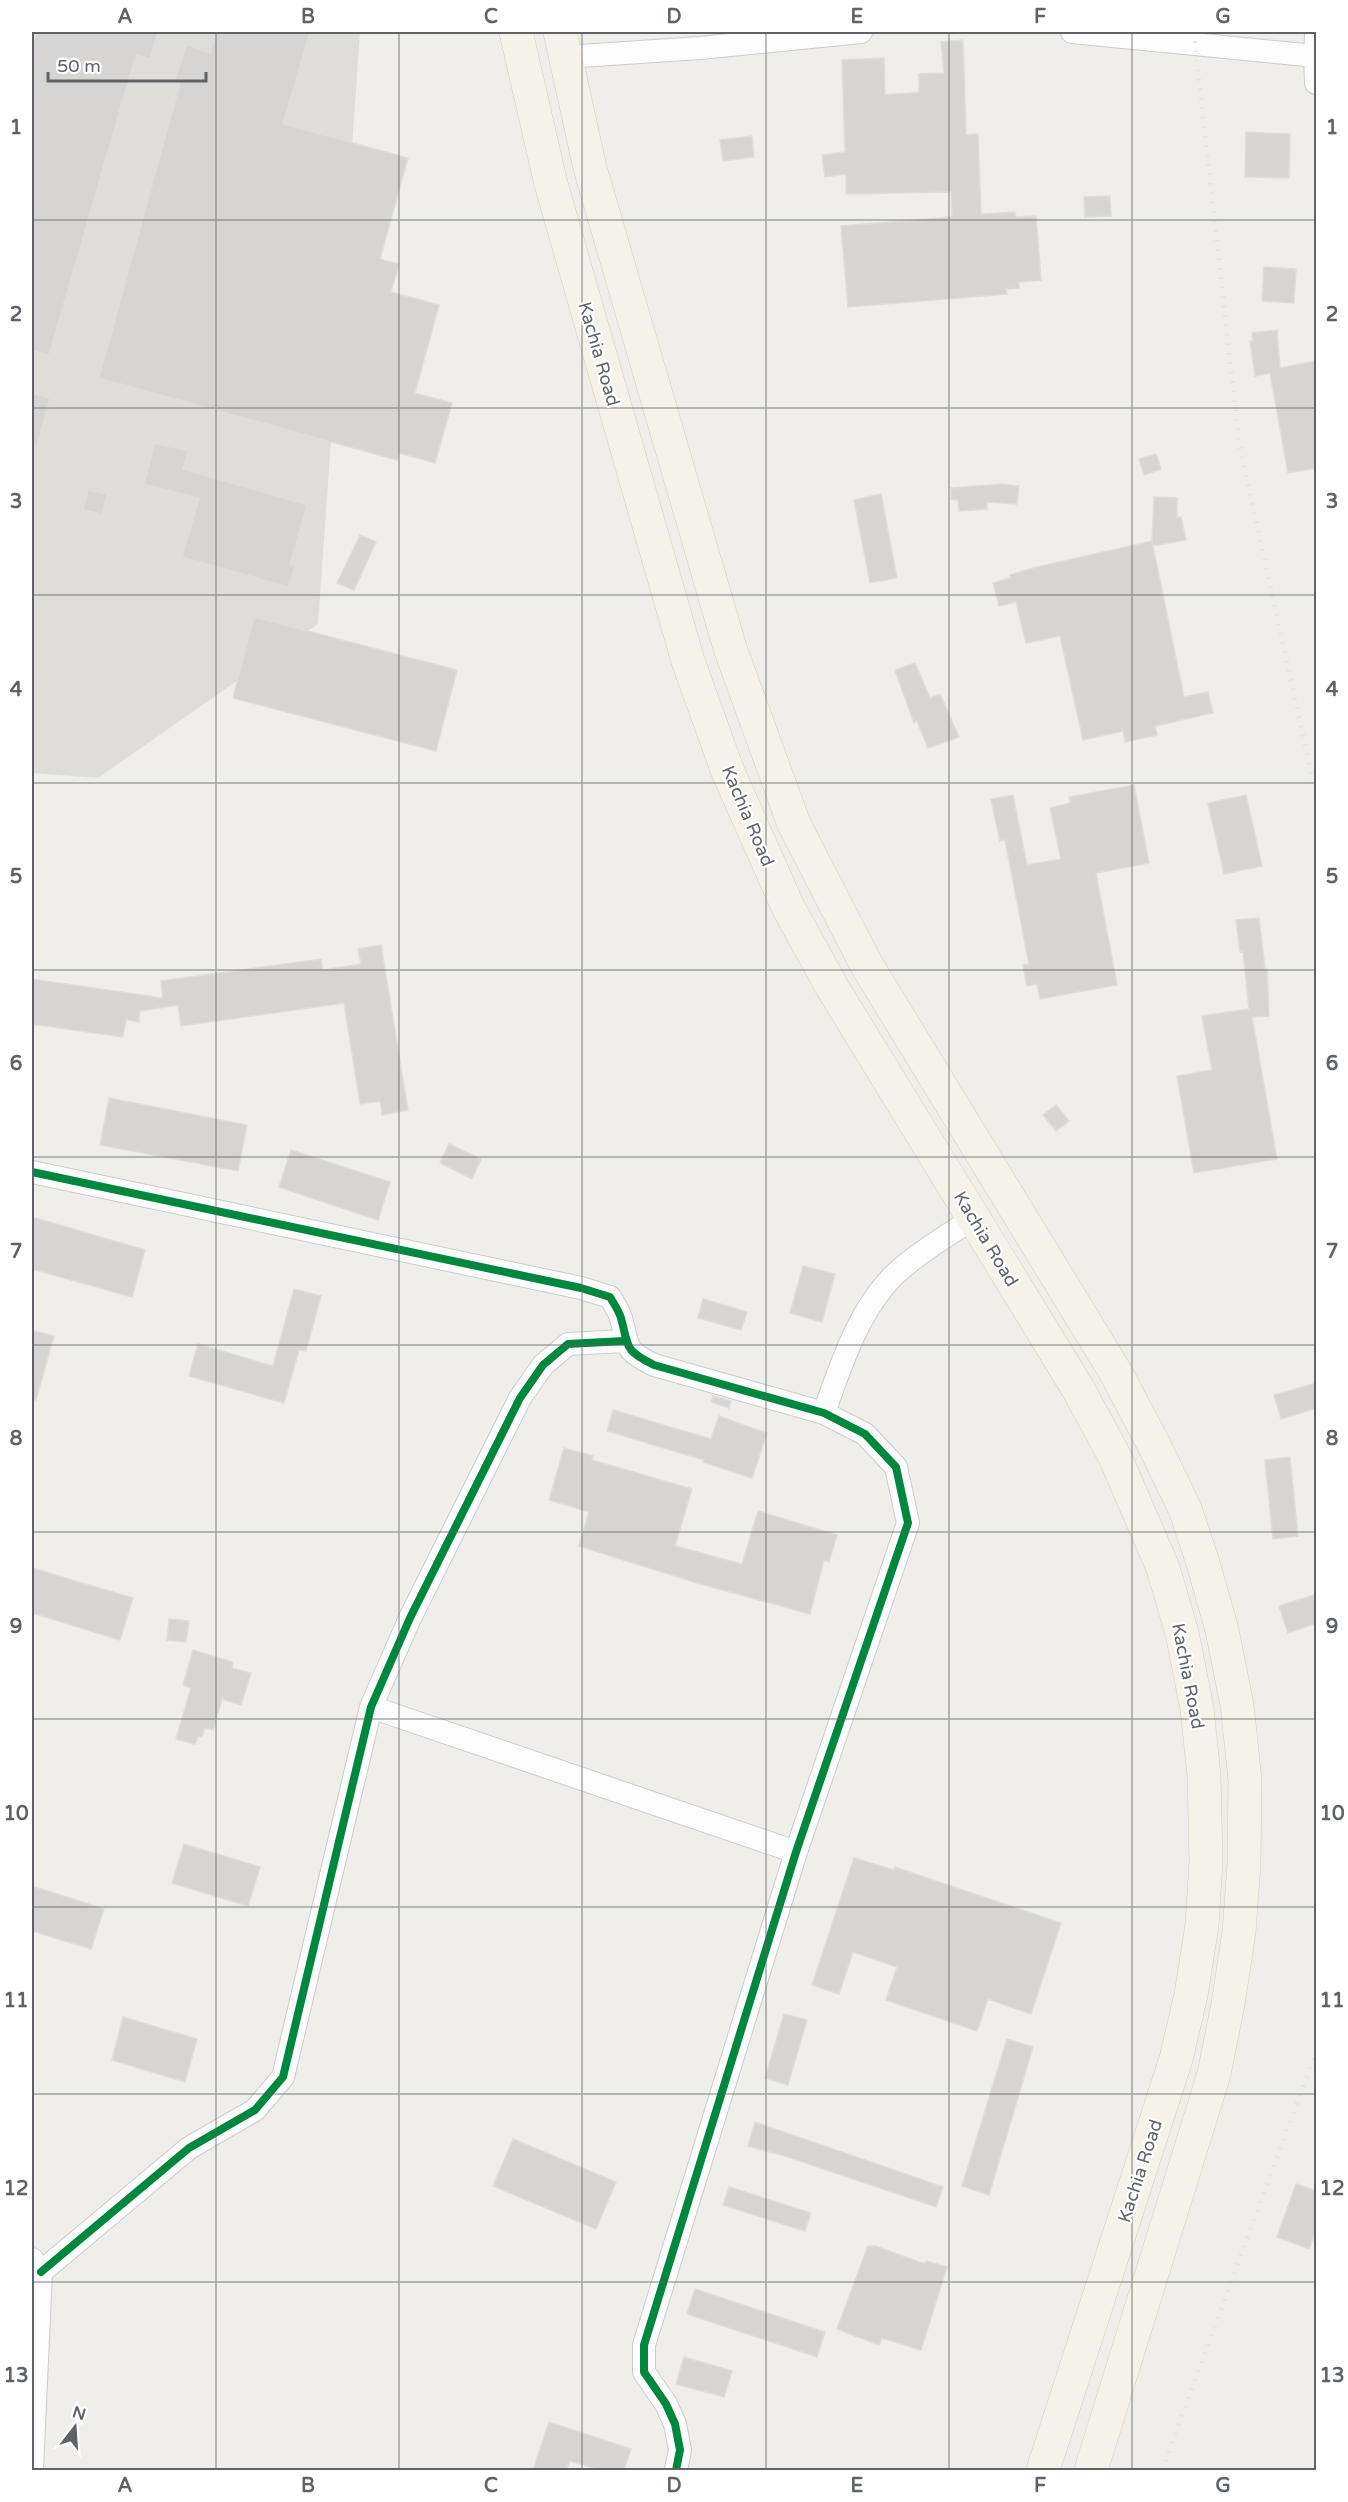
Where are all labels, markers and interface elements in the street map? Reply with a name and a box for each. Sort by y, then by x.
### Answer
text: A [118,5,133,29]
text: B [301,5,315,29]
text: C [484,5,498,29]
text: D [666,5,682,29]
text: E [851,5,864,29]
text: F [1034,5,1046,29]
text: G [1215,5,1231,29]
scale bar [48,45,206,83]
text: 50 m [57,55,101,77]
text: 1 [10,116,22,140]
text: 1 [1326,116,1338,140]
street label: Kachia Road [574,299,624,409]
text: 2 [10,303,22,327]
text: 2 [1326,303,1338,327]
text: 3 [10,490,22,514]
text: 3 [1326,490,1338,514]
text: 4 [10,678,23,702]
text: 4 [1326,678,1339,702]
street label: Kachia Road [717,762,779,870]
text: 5 [10,865,22,889]
text: 5 [1326,865,1338,889]
text: 6 [10,1052,22,1076]
text: 6 [1326,1052,1338,1076]
street label: Kachia Road [949,1187,1023,1291]
text: 7 [10,1240,22,1264]
text: 7 [1326,1240,1338,1264]
text: 8 [10,1427,22,1451]
text: 8 [1326,1427,1338,1451]
text: 9 [10,1615,22,1639]
text: 9 [1326,1615,1338,1639]
street label: Kachia Road [1167,1621,1209,1731]
text: 10 [3,1802,29,1826]
text: 10 [1319,1802,1345,1826]
text: 11 [3,1989,29,2013]
text: 11 [1319,1989,1345,2013]
street label: Kachia Road [1113,2117,1167,2225]
text: 12 [3,2177,29,2201]
text: 12 [1319,2177,1345,2201]
text: 13 [3,2364,29,2388]
text: 13 [1319,2364,1345,2388]
north arrow [45,2397,105,2457]
text: N [70,2402,88,2425]
text: A [118,2474,133,2498]
text: B [301,2474,315,2498]
text: C [484,2474,498,2498]
text: D [666,2474,682,2498]
text: E [851,2474,864,2498]
text: F [1034,2474,1046,2498]
text: G [1215,2474,1231,2498]

